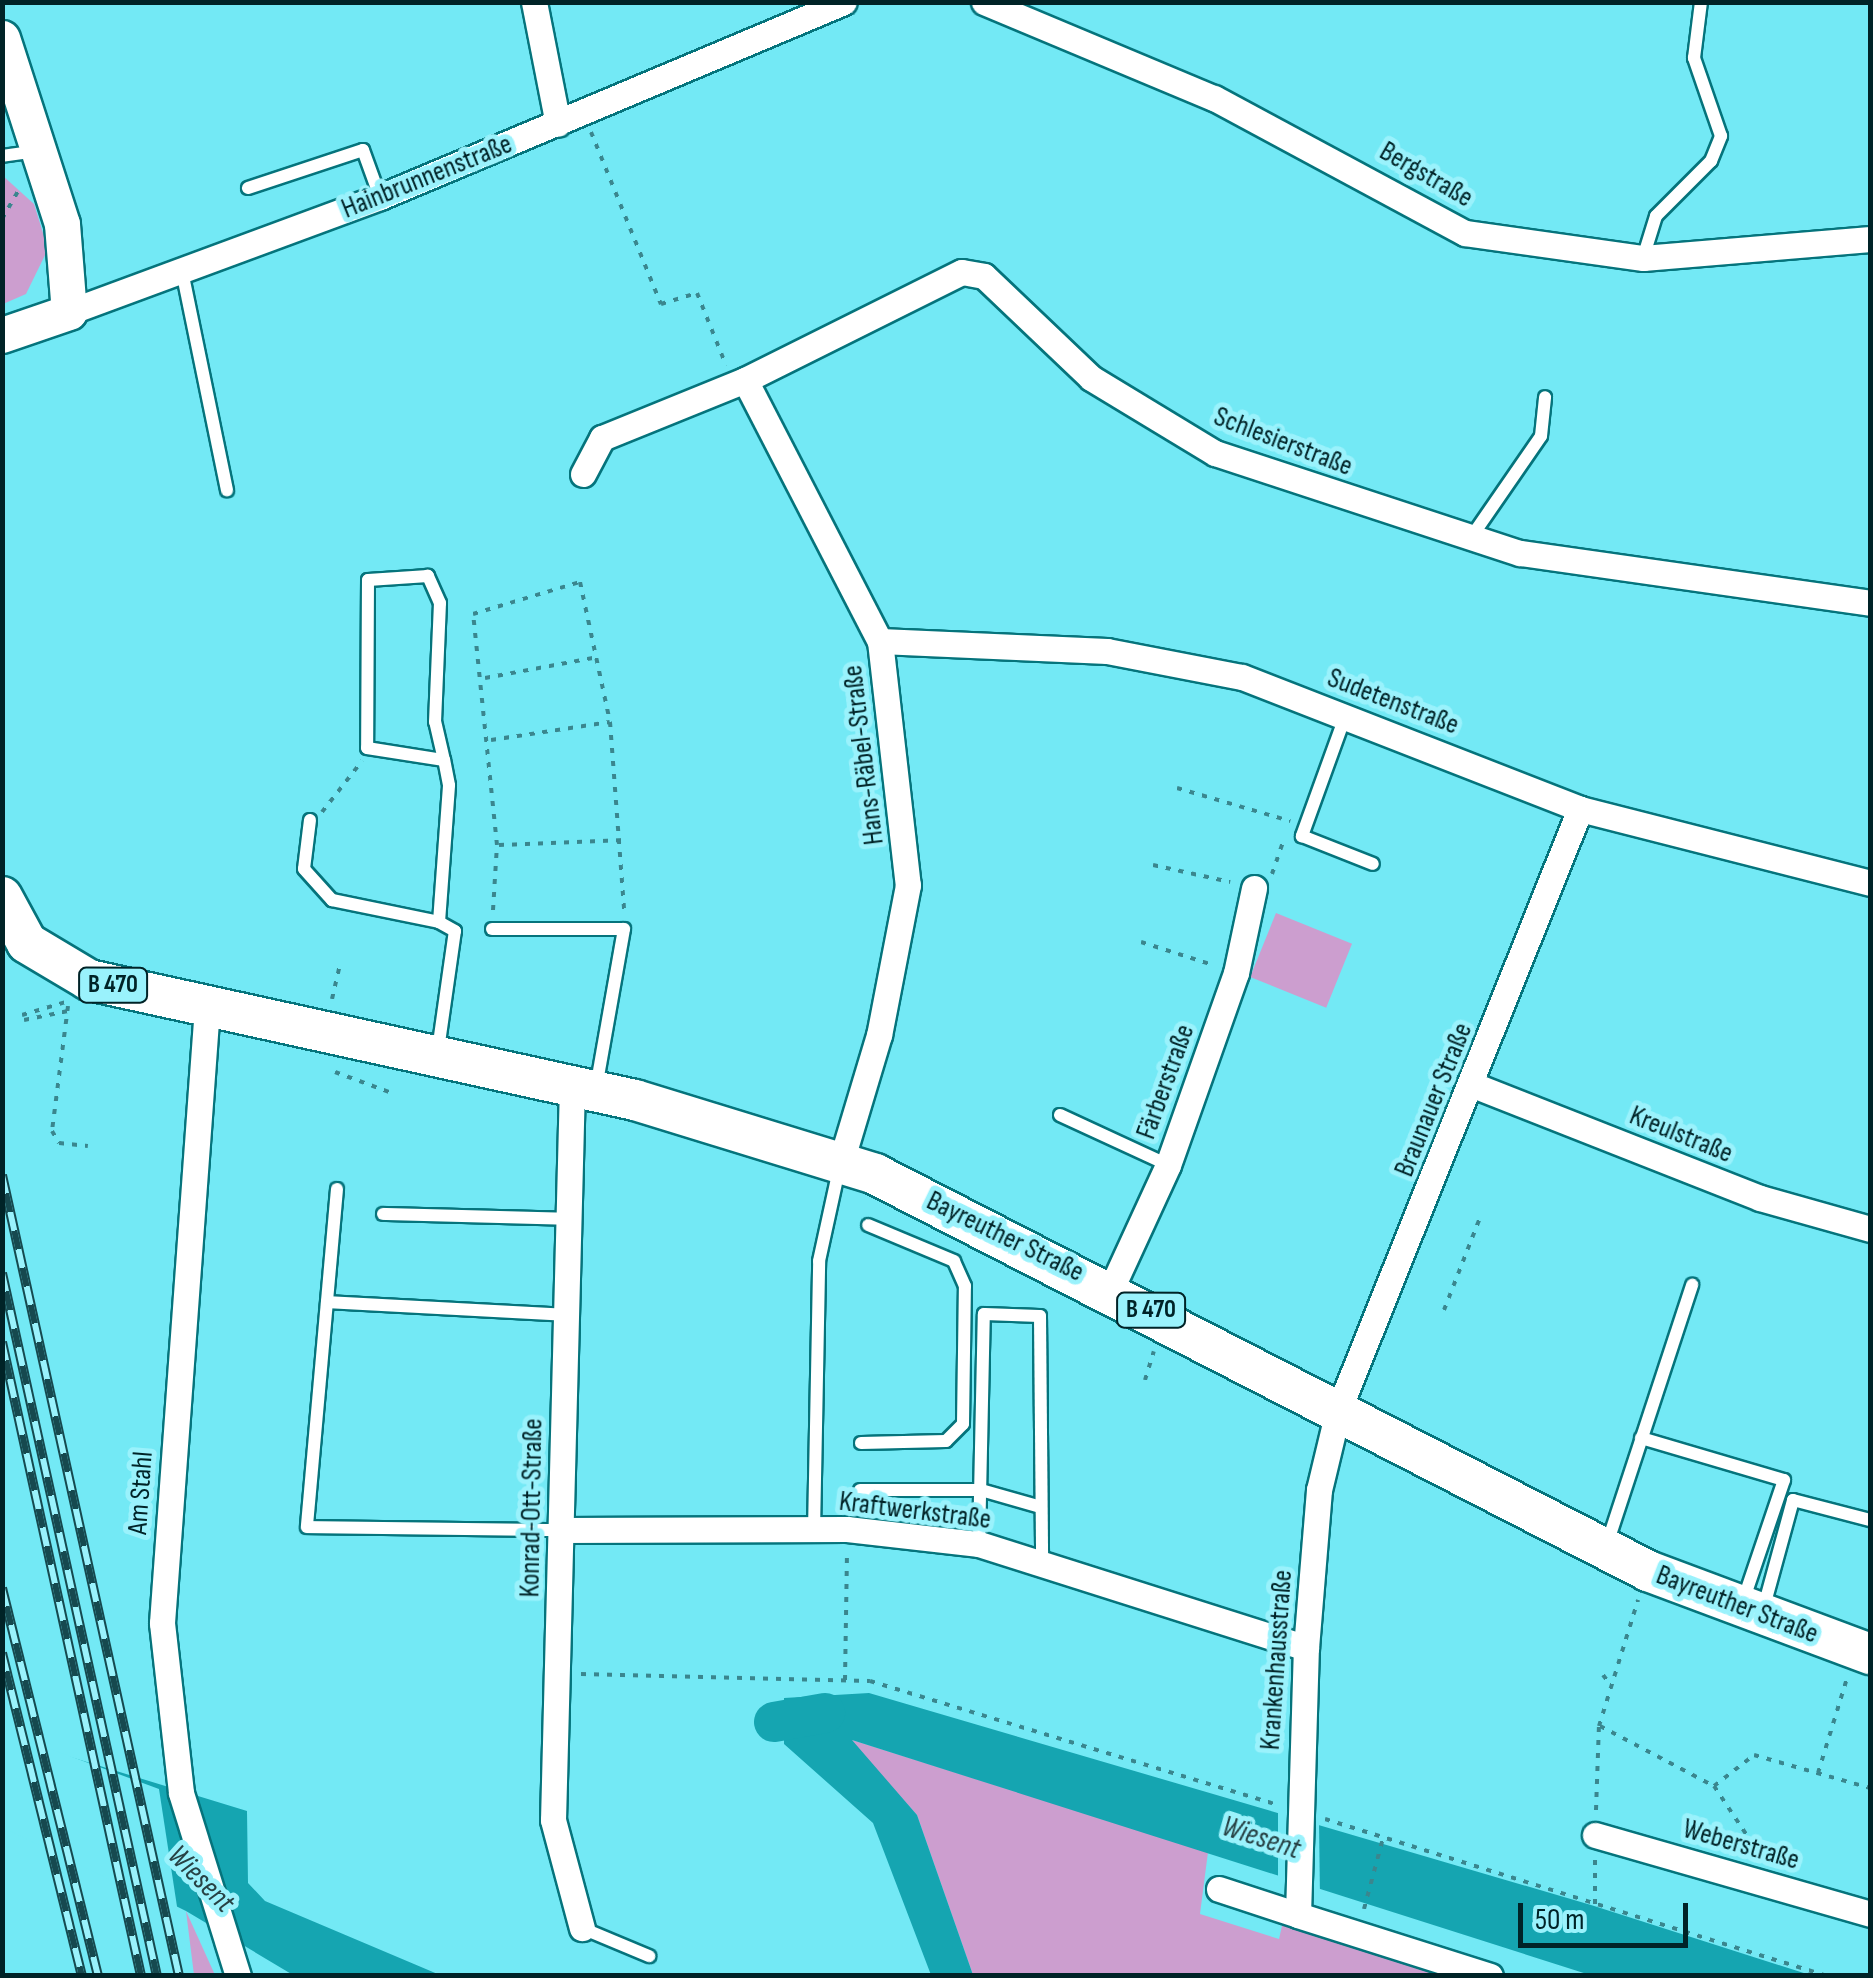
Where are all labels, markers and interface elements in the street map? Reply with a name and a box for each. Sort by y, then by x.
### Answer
street label: Hainbrunnenstraße [337,128,517,226]
street label: Bergstraße [1373,135,1479,215]
street label: Schlesierstraße [1209,400,1357,484]
street label: Sudetenstraße [1323,662,1463,742]
street label: Hans-Räbel-Straße [836,663,892,847]
road number: B 470 [78,965,148,1005]
street label: Braunauer Straße [1388,1018,1480,1182]
street label: Färberstraße [1130,1020,1202,1144]
street label: Kreulstraße [1625,1099,1737,1171]
street label: Bayreuther Straße [921,1184,1089,1290]
road number: B 470 [1116,1290,1186,1330]
street label: Konrad-Ott-Straße [514,1418,550,1598]
street label: Am Stahl [121,1450,161,1536]
street label: Kraftwerkstraße [837,1485,993,1537]
street label: Bayreuther Straße [1651,1559,1823,1651]
street label: Krankenhausstraße [1254,1569,1300,1751]
water label: Wiesent [1217,1808,1305,1868]
street label: Weberstraße [1679,1812,1803,1878]
water label: Wiesent [160,1838,242,1920]
scale bar [1523,1883,1693,1945]
text: 50 m [1535,1902,1584,1938]

